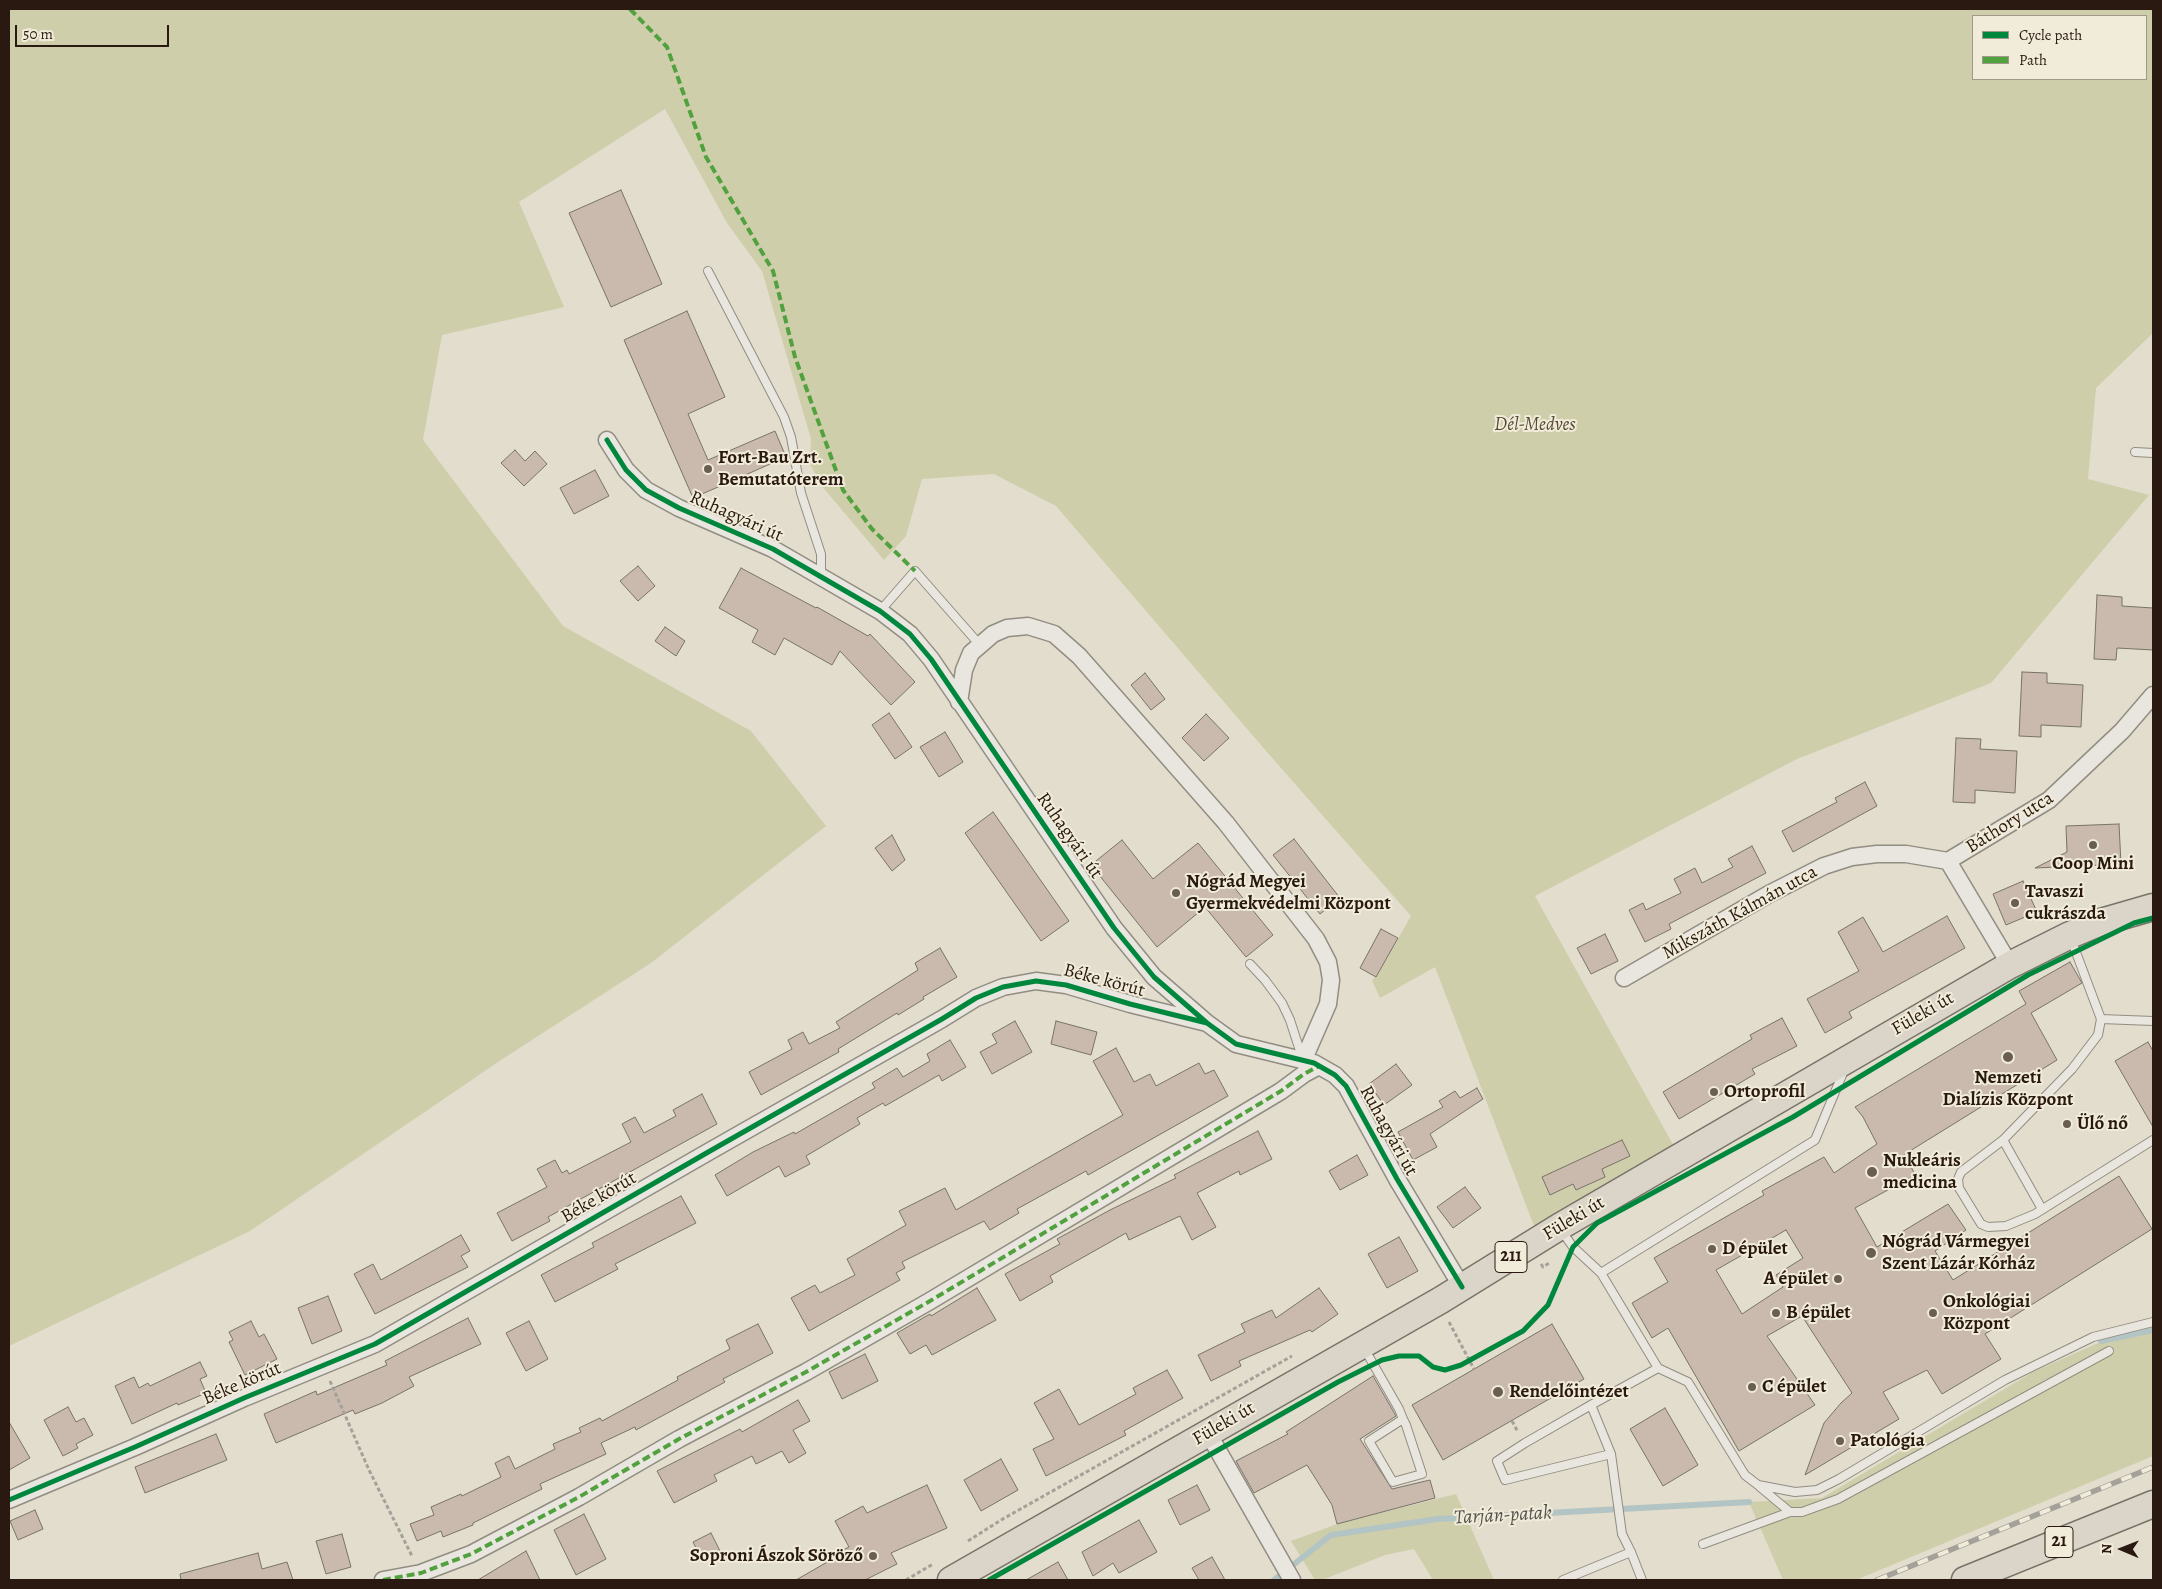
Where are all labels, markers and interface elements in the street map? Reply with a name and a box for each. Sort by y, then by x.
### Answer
scale bar [18,15,171,47]
legend [1972,15,2147,80]
text: 50 m [23,24,53,44]
text: Cycle path [2019,25,2082,45]
text: Path [2019,50,2047,70]
park label: Dél-Medves [1494,414,1576,436]
place label: Fort-Bau Zrt. Bemutatóterem [718,447,844,491]
marker: Fort-Bau Zrt. Bemutatóterem [702,463,714,475]
street label: Ruhagyári út [686,486,786,548]
street label: Báthory utca [1962,787,2058,859]
street label: Ruhagyári út [1031,789,1107,883]
marker: Coop Mini [2087,839,2099,851]
place label: Coop Mini [2052,853,2134,875]
street label: Mikszáth Kálmán utca [1659,861,1821,965]
place label: Nógrád Megyei Gyermekvédelmi Központ [1186,871,1391,915]
place label: Tavaszi cukrászda [2025,881,2106,925]
marker: Nógrád Megyei Gyermekvédelmi Központ [1170,887,1182,899]
marker: Tavaszi cukrászda [2009,897,2021,909]
street label: Béke körút [1061,959,1147,1003]
street label: Füleki út [1888,987,1958,1041]
marker: Nemzeti Dialízis Központ [2001,1050,2015,1064]
place label: Nemzeti Dialízis Központ [1943,1067,2073,1111]
place label: Ortoprofil [1724,1081,1805,1103]
street label: Ruhagyári út [1354,1082,1422,1180]
marker: Ortoprofil [1708,1086,1720,1098]
place label: Ülő nő [2077,1113,2128,1135]
marker: Ülő nő [2061,1118,2073,1130]
place label: Nukleáris medicina [1883,1150,1961,1194]
marker: Nukleáris medicina [1865,1165,1879,1179]
street label: Béke körút [557,1167,641,1229]
street label: Füleki út [1539,1192,1609,1246]
place label: Nógrád Vármegyei Szent Lázár Kórház [1882,1231,2035,1275]
place label: D épület [1722,1238,1788,1260]
road number: 211 [1495,1242,1527,1272]
marker: D épület [1706,1243,1718,1255]
marker: Nógrád Vármegyei Szent Lázár Kórház [1864,1246,1878,1260]
place label: A épület [1763,1268,1828,1290]
marker: A épület [1832,1273,1844,1285]
place label: Onkológiai Központ [1943,1291,2030,1335]
place label: B épület [1786,1302,1851,1324]
marker: B épület [1770,1307,1782,1319]
marker: Onkológiai Központ [1927,1307,1939,1319]
street label: Béke körút [199,1357,285,1411]
place label: C épület [1762,1376,1826,1398]
place label: Rendelőintézet [1509,1381,1629,1403]
marker: C épület [1746,1381,1758,1393]
marker: Rendelőintézet [1491,1385,1505,1399]
street label: Füleki út [1189,1397,1259,1451]
place label: Patológia [1850,1430,1925,1452]
marker: Patológia [1834,1435,1846,1447]
water label: Tarján-patak [1453,1501,1553,1531]
north arrow [2097,1524,2147,1574]
road number: 21 [2045,1526,2073,1558]
text: N [2097,1543,2116,1554]
place label: Soproni Ászok Söröző [690,1545,863,1567]
marker: Soproni Ászok Söröző [867,1550,879,1562]

